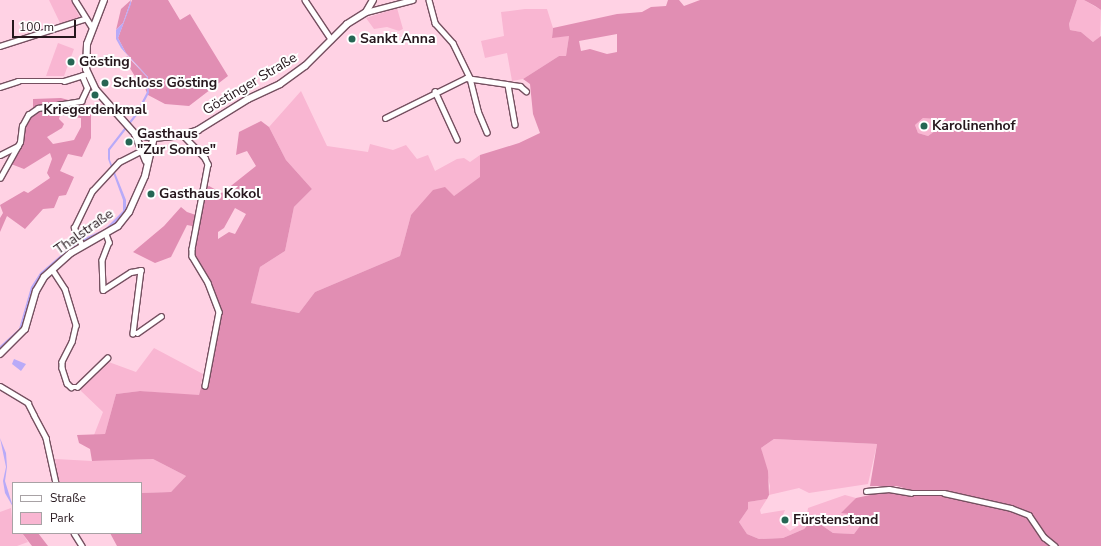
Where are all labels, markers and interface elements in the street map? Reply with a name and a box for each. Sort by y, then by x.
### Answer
scale bar [14,12,78,38]
text: 100 m [19,19,54,35]
place label: Sankt Anna [360,31,436,47]
marker: Sankt Anna [347,34,357,44]
street label: Göstinger Straße [200,49,300,119]
place label: Gösting [79,54,130,70]
marker: Gösting [66,57,76,67]
place label: Schloss Gösting [113,75,217,91]
marker: Schloss Gösting [100,78,110,88]
marker: Kriegerdenkmal [90,90,100,100]
place label: Kriegerdenkmal [43,102,147,118]
place label: Karolinenhof [932,118,1016,134]
marker: Karolinenhof [919,121,929,131]
place label: Gasthaus "Zur Sonne" [137,126,216,158]
marker: Gasthaus "Zur Sonne" [124,137,134,147]
place label: Gasthaus Kokol [159,186,261,202]
marker: Gasthaus Kokol [146,189,156,199]
street label: Thalstraße [51,206,117,258]
legend [12,482,142,534]
text: Straße [50,490,86,506]
text: Park [50,510,74,526]
place label: Fürstenstand [793,512,878,528]
marker: Fürstenstand [780,515,790,525]

